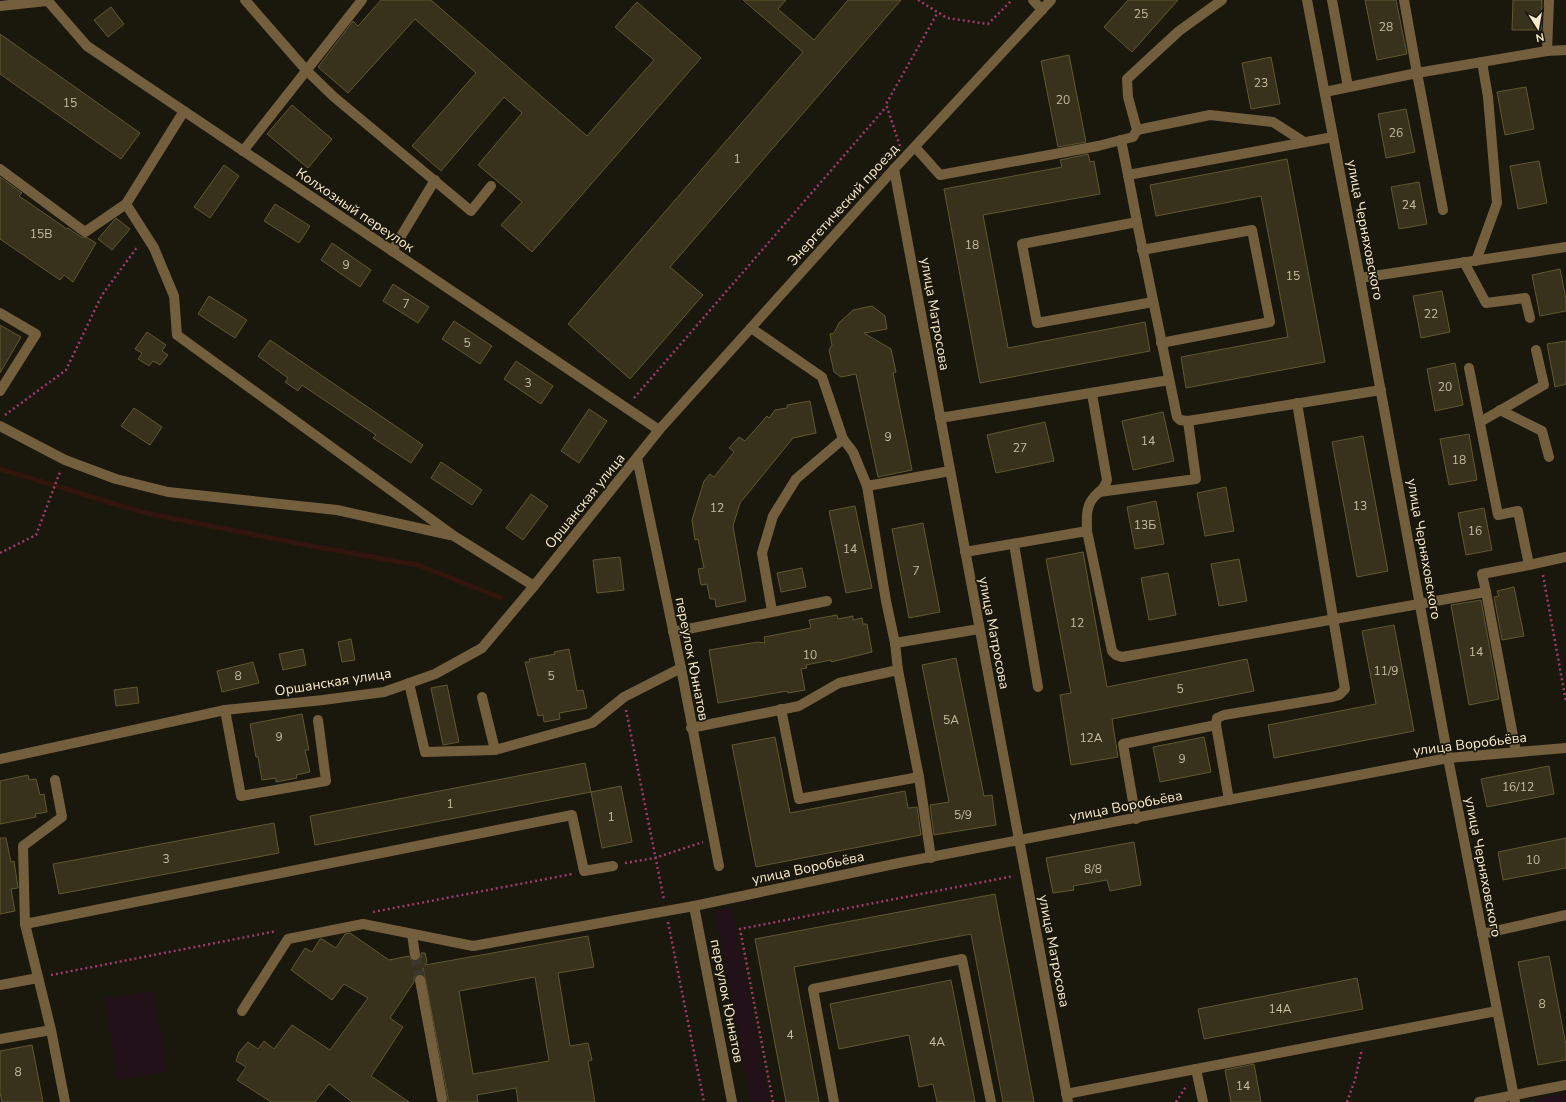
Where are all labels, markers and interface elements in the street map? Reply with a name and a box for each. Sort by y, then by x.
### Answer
house number: 25 [1134,6,1148,22]
north arrow [1518,8,1558,48]
house number: 28 [1379,19,1393,35]
text: N [1534,29,1545,45]
house number: 23 [1254,75,1268,91]
house number: 20 [1056,92,1070,108]
house number: 15 [63,95,77,111]
house number: 26 [1389,125,1403,141]
street label: Энергетический проезд [783,140,903,270]
house number: 1 [733,151,741,167]
street label: улица Черняховского [1342,158,1388,302]
street label: Колхозный переулок [292,163,418,257]
house number: 24 [1402,197,1416,213]
house number: 15В [30,226,52,242]
house number: 18 [965,237,979,253]
street label: улица Матросова [916,256,954,372]
house number: 9 [342,257,350,273]
house number: 15 [1286,268,1300,284]
house number: 7 [402,296,410,312]
house number: 22 [1424,306,1438,322]
house number: 5 [463,335,471,351]
house number: 3 [524,375,532,391]
house number: 20 [1438,379,1452,395]
house number: 9 [884,429,892,445]
house number: 14 [1141,433,1155,449]
house number: 27 [1013,440,1027,456]
street label: Оршанская улица [541,449,629,553]
house number: 18 [1452,452,1466,468]
street label: улица Черняховского [1402,477,1446,621]
house number: 13 [1353,498,1367,514]
house number: 12 [710,500,724,516]
house number: 13Б [1134,517,1156,533]
house number: 16 [1468,523,1482,539]
house number: 14 [843,541,857,557]
house number: 7 [912,563,920,579]
street label: улица Матросова [974,575,1014,691]
street label: переулок Юннатов [671,596,713,723]
house number: 12 [1070,615,1084,631]
house number: 14 [1469,644,1483,660]
house number: 10 [803,647,817,663]
street label: Оршанская улица [273,663,393,701]
house number: 11/9 [1374,663,1399,679]
house number: 8 [234,668,242,684]
house number: 5 [547,668,555,684]
house number: 5 [1176,681,1184,697]
house number: 5А [943,712,959,728]
street label: улица Воробьёва [1412,728,1528,760]
house number: 9 [275,729,283,745]
house number: 12А [1079,730,1103,746]
house number: 9 [1178,751,1186,767]
house number: 16/12 [1502,779,1534,795]
street label: улица Воробьёва [1068,786,1184,826]
street label: улица Черняховского [1460,795,1506,939]
house number: 1 [446,796,454,812]
house number: 5/9 [954,807,972,823]
house number: 1 [607,809,615,825]
street label: улица Воробьёва [750,847,866,889]
house number: 3 [162,851,170,867]
house number: 10 [1526,852,1540,868]
house number: 8/8 [1084,861,1102,877]
street label: улица Матросова [1034,893,1074,1009]
street label: переулок Юннатов [706,938,748,1065]
house number: 8 [1538,996,1546,1012]
house number: 14А [1268,1001,1292,1017]
house number: 4 [786,1027,794,1043]
house number: 4А [929,1034,945,1050]
house number: 8 [14,1064,22,1080]
house number: 14 [1236,1078,1250,1094]

